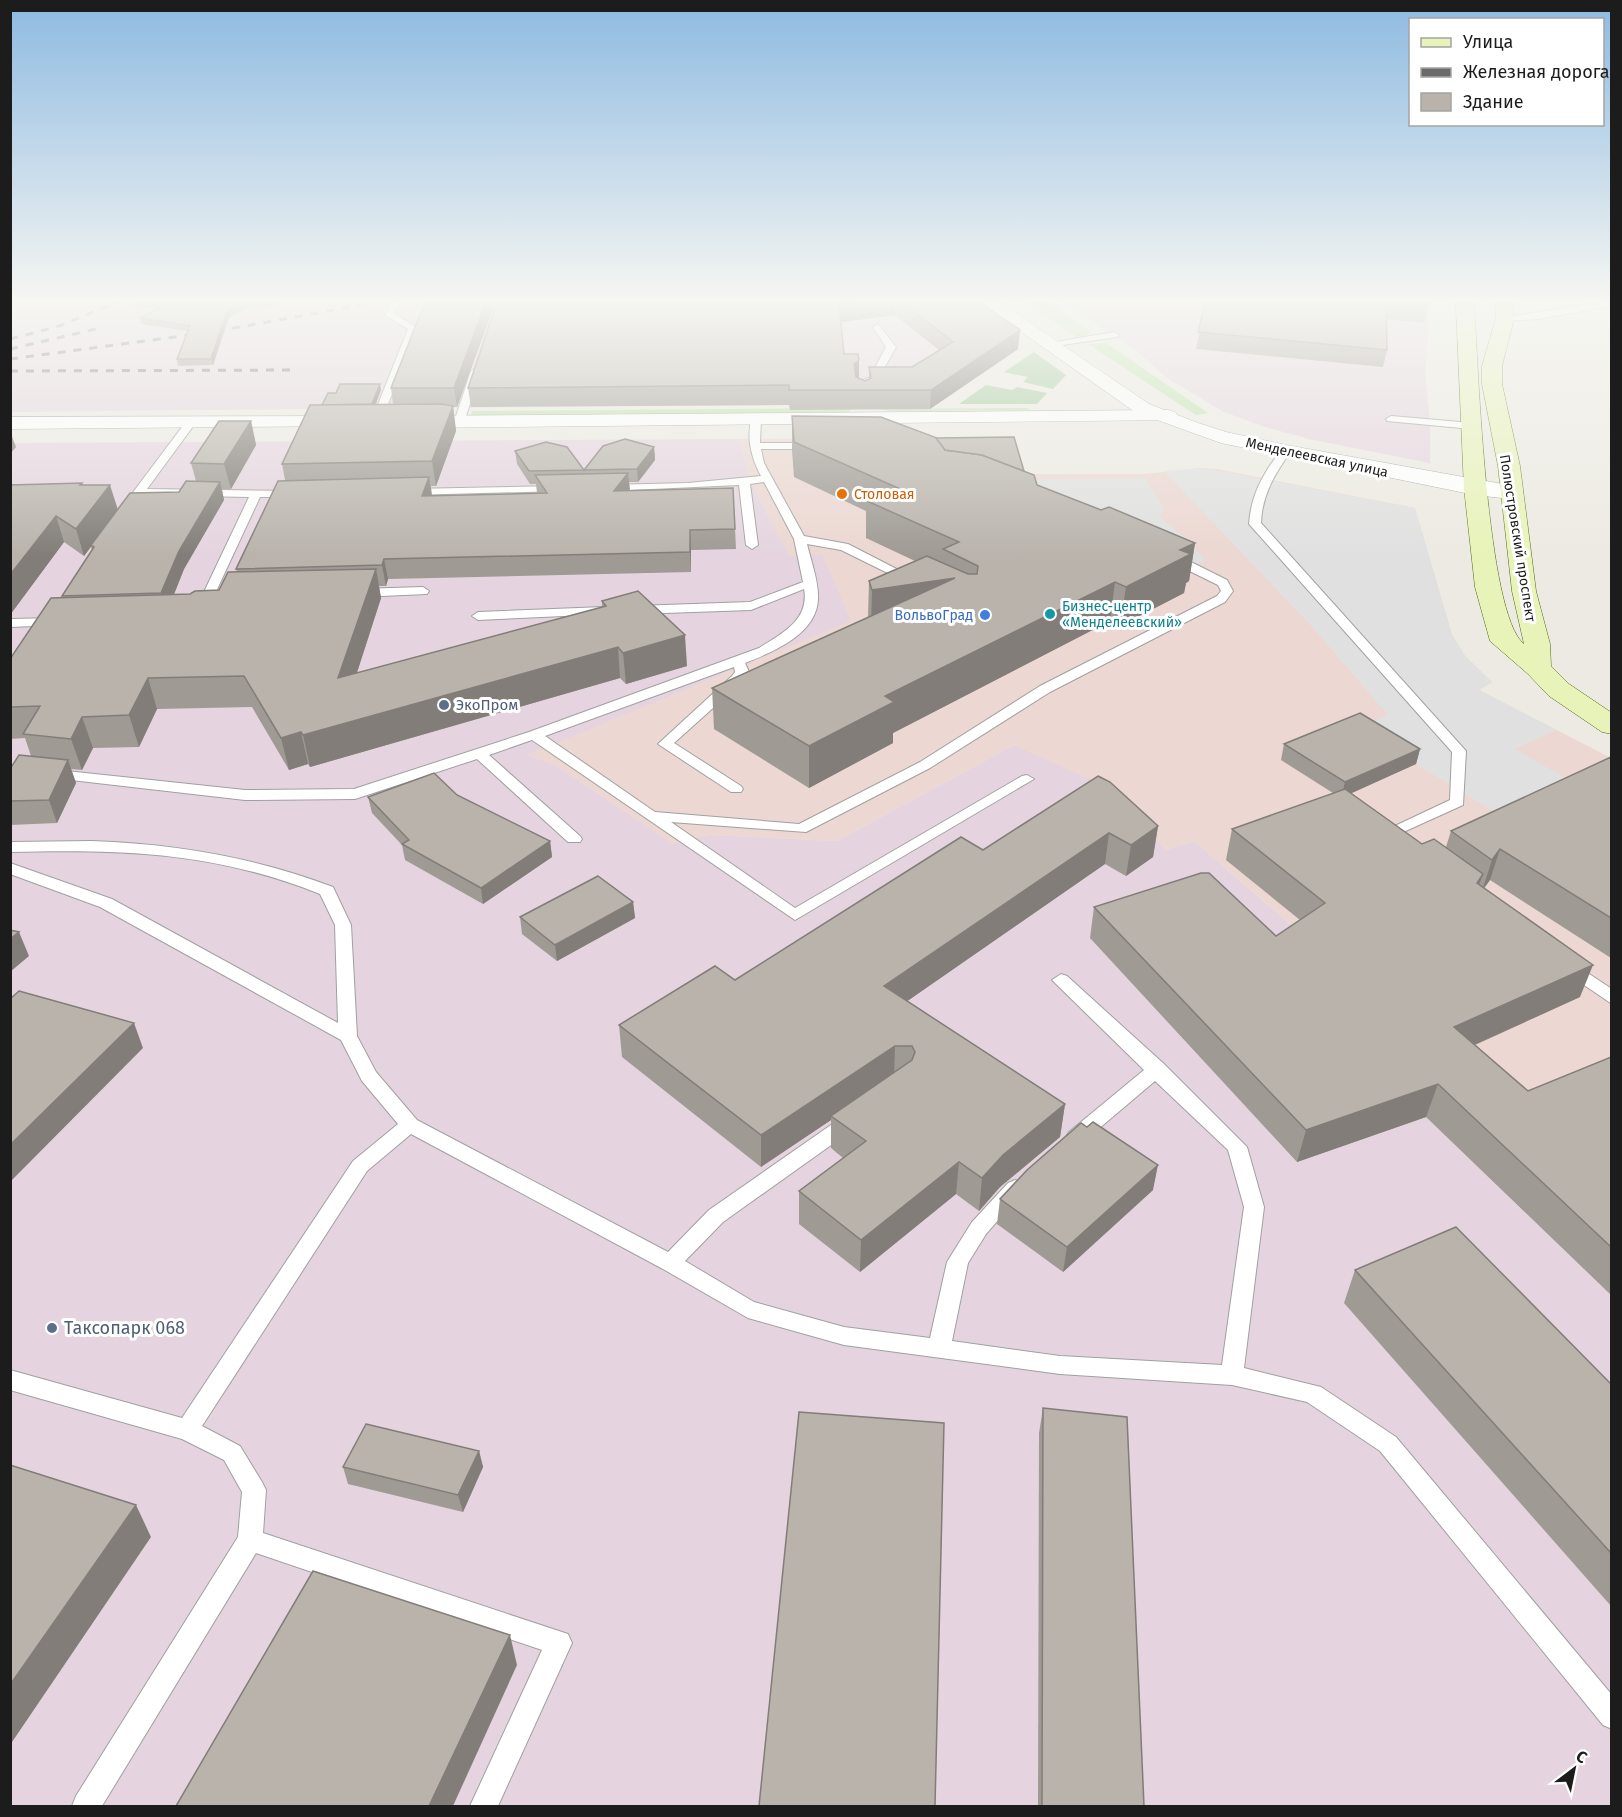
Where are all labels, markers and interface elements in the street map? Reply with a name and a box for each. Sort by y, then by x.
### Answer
legend [1409,18,1604,126]
text: Улица [1463,31,1513,53]
text: Железная дорога [1463,61,1610,83]
text: Здание [1463,91,1524,113]
street label: Менделеевская улица [1244,434,1390,481]
street label: Полюстровский проспект [1496,453,1539,624]
place label: Столовая [854,486,914,503]
marker: Столовая [835,487,849,501]
place label: Бизнес-центр «Менделеевский» [1062,598,1182,631]
place label: ВольвоГрад [894,607,973,624]
marker: Бизнес-центр «Менделеевский» [1043,607,1057,621]
marker: ВольвоГрад [978,608,992,622]
place label: ЭкоПром [456,696,518,714]
marker: ЭкоПром [437,698,451,712]
place label: Таксопарк 068 [64,1317,185,1339]
marker: Таксопарк 068 [45,1321,59,1335]
north arrow [1544,1739,1604,1799]
text: С [1573,1746,1591,1768]

